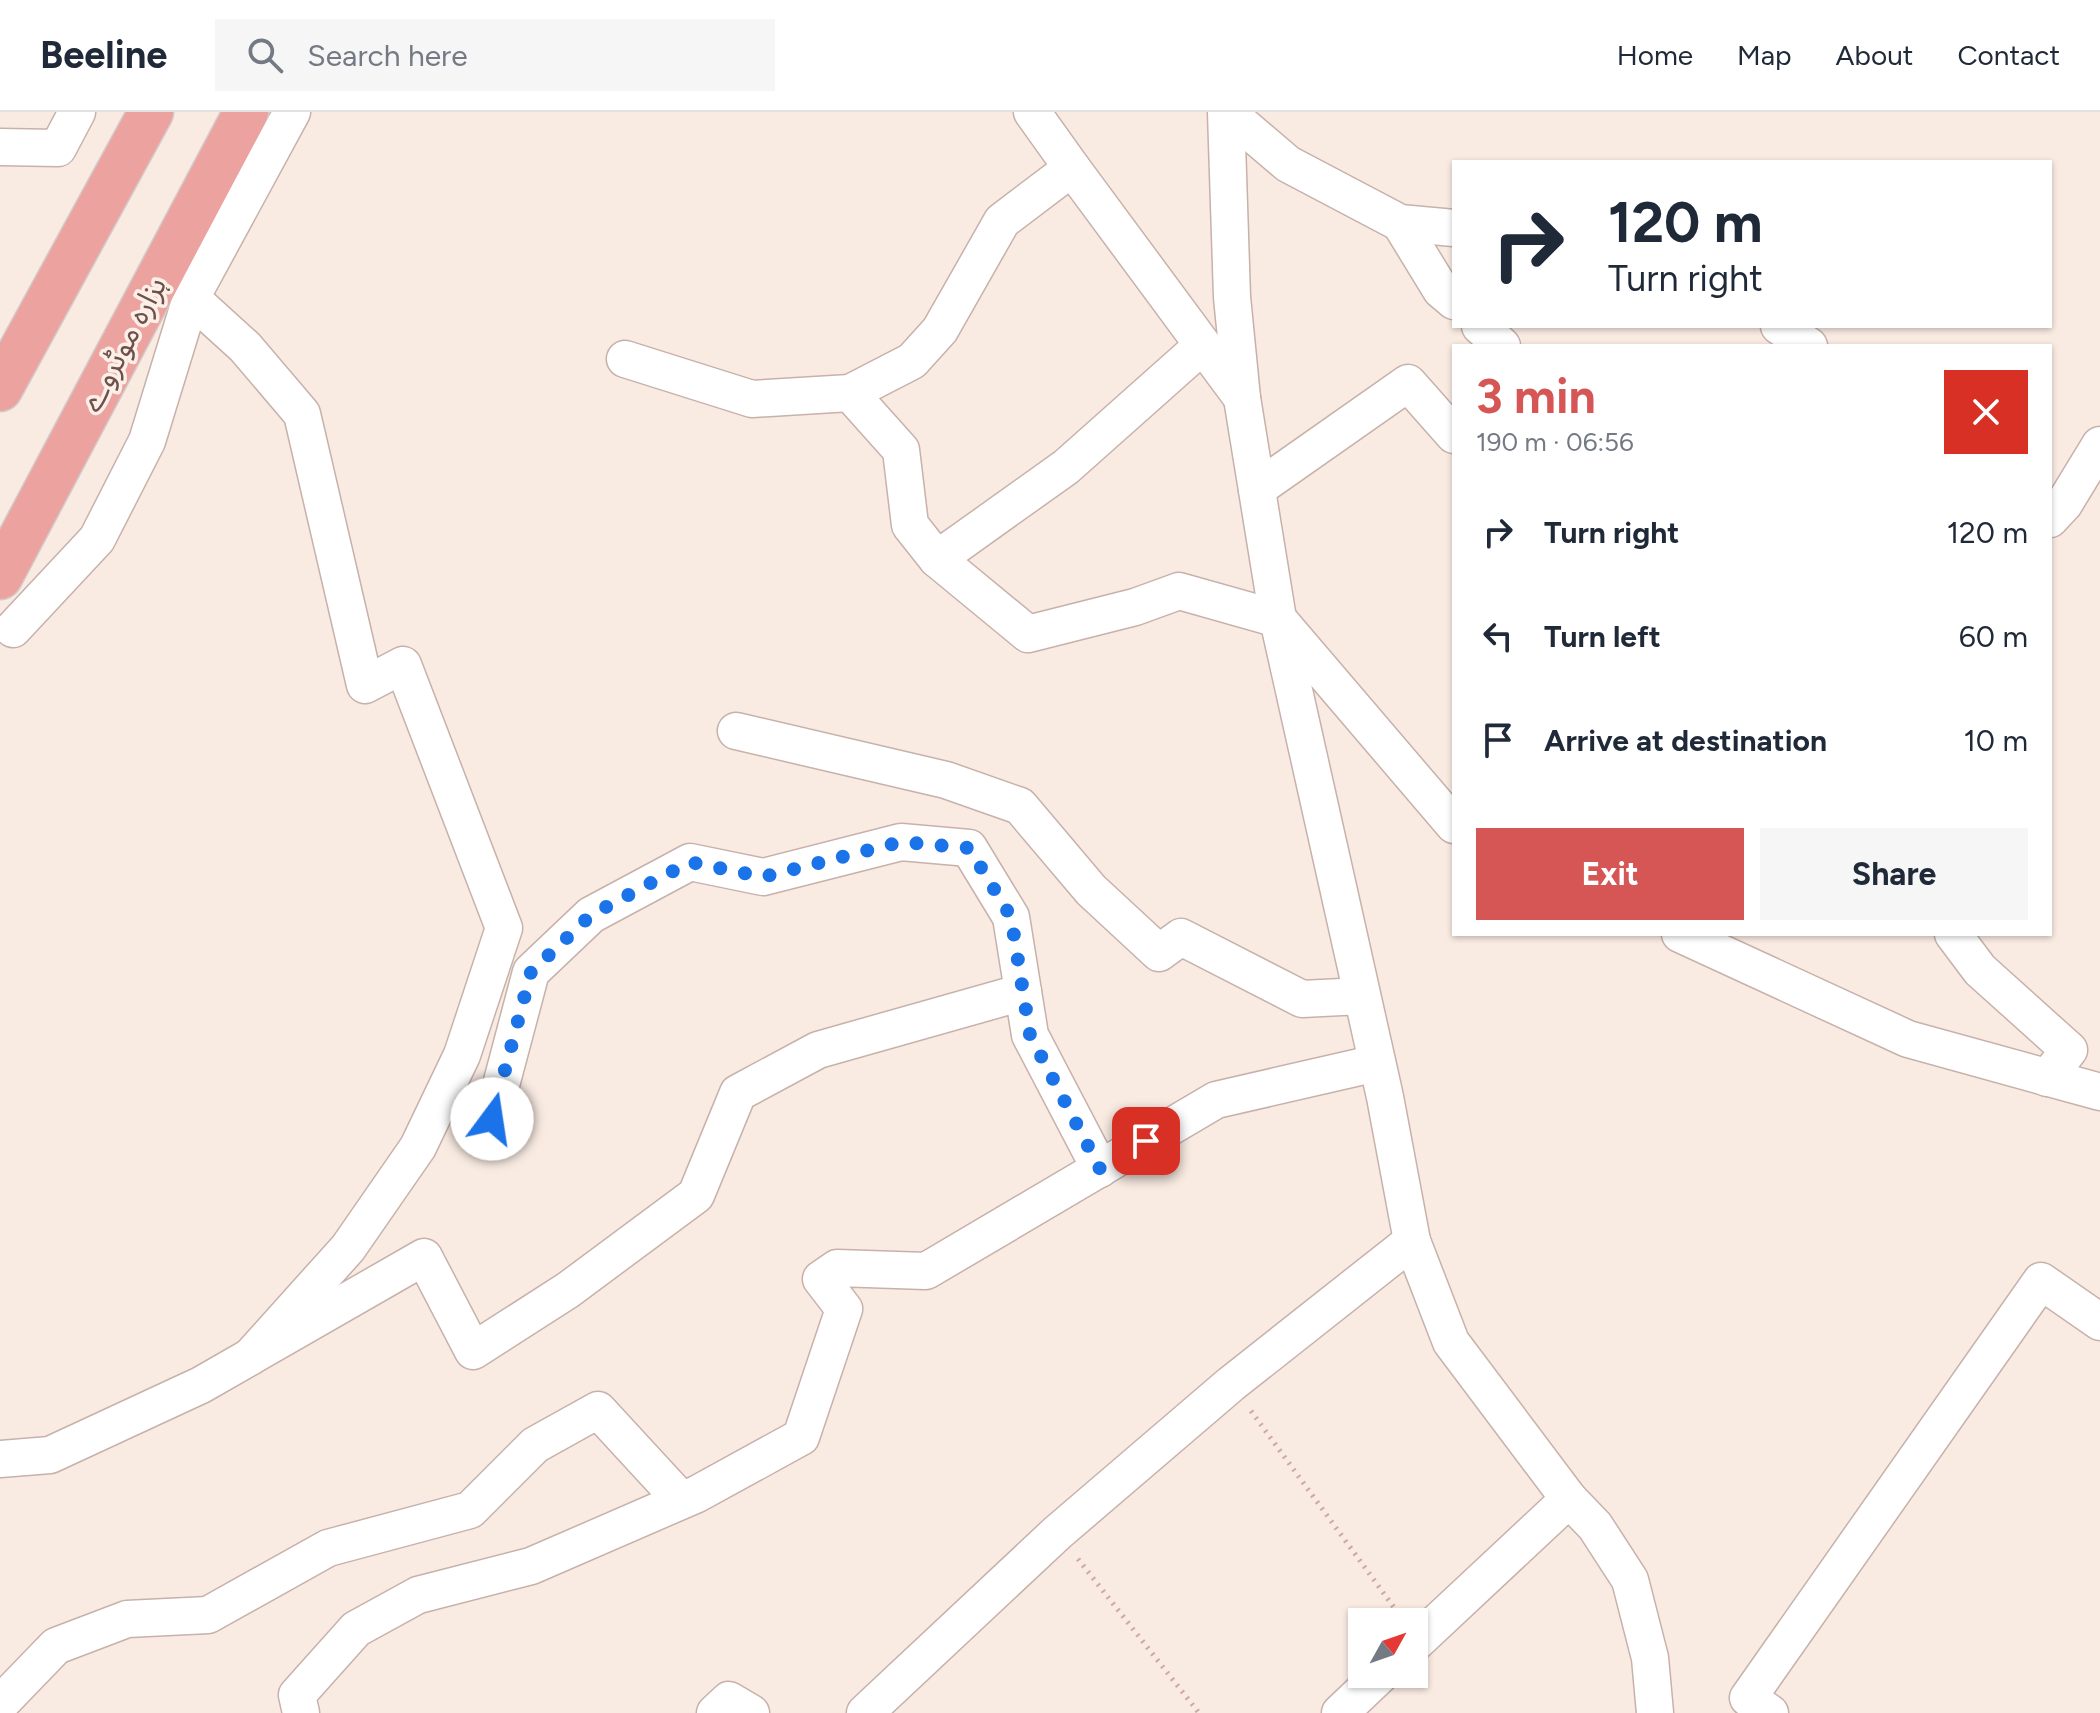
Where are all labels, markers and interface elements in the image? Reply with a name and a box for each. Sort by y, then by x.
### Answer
search box [215,19,775,91]
text: Beeline [40,32,167,78]
icon: search [243,33,287,77]
text: Search here [307,37,468,74]
text: Home [1617,38,1693,72]
text: Map [1737,38,1792,72]
text: About [1836,38,1913,72]
text: Contact [1957,38,2060,72]
text: 120 m [1608,189,1763,256]
icon: right [1476,192,1580,296]
text: Turn right [1608,257,1763,300]
street label: ہزارہ موٹروے [72,270,174,418]
text: 3 min [1476,367,1596,425]
button: close [1944,370,2028,454]
text: 190 m · 06:56 [1476,426,1634,458]
icon: right [1476,510,1520,554]
text: Turn right [1544,514,1679,551]
text: 120 m [1947,514,2028,551]
icon: left [1476,614,1520,658]
text: Turn left [1544,618,1661,655]
text: 60 m [1959,618,2028,655]
icon: arrive [1476,718,1520,762]
text: Arrive at destination [1544,722,1827,759]
text: 10 m [1963,722,2028,759]
button: Exit [1476,828,1744,920]
button: Share [1760,828,2028,920]
position arrow [450,1077,534,1161]
pin [1112,1107,1180,1175]
icon: arrive [1124,1119,1168,1163]
north arrow [1348,1608,1428,1688]
map controls [1348,1608,1428,1688]

